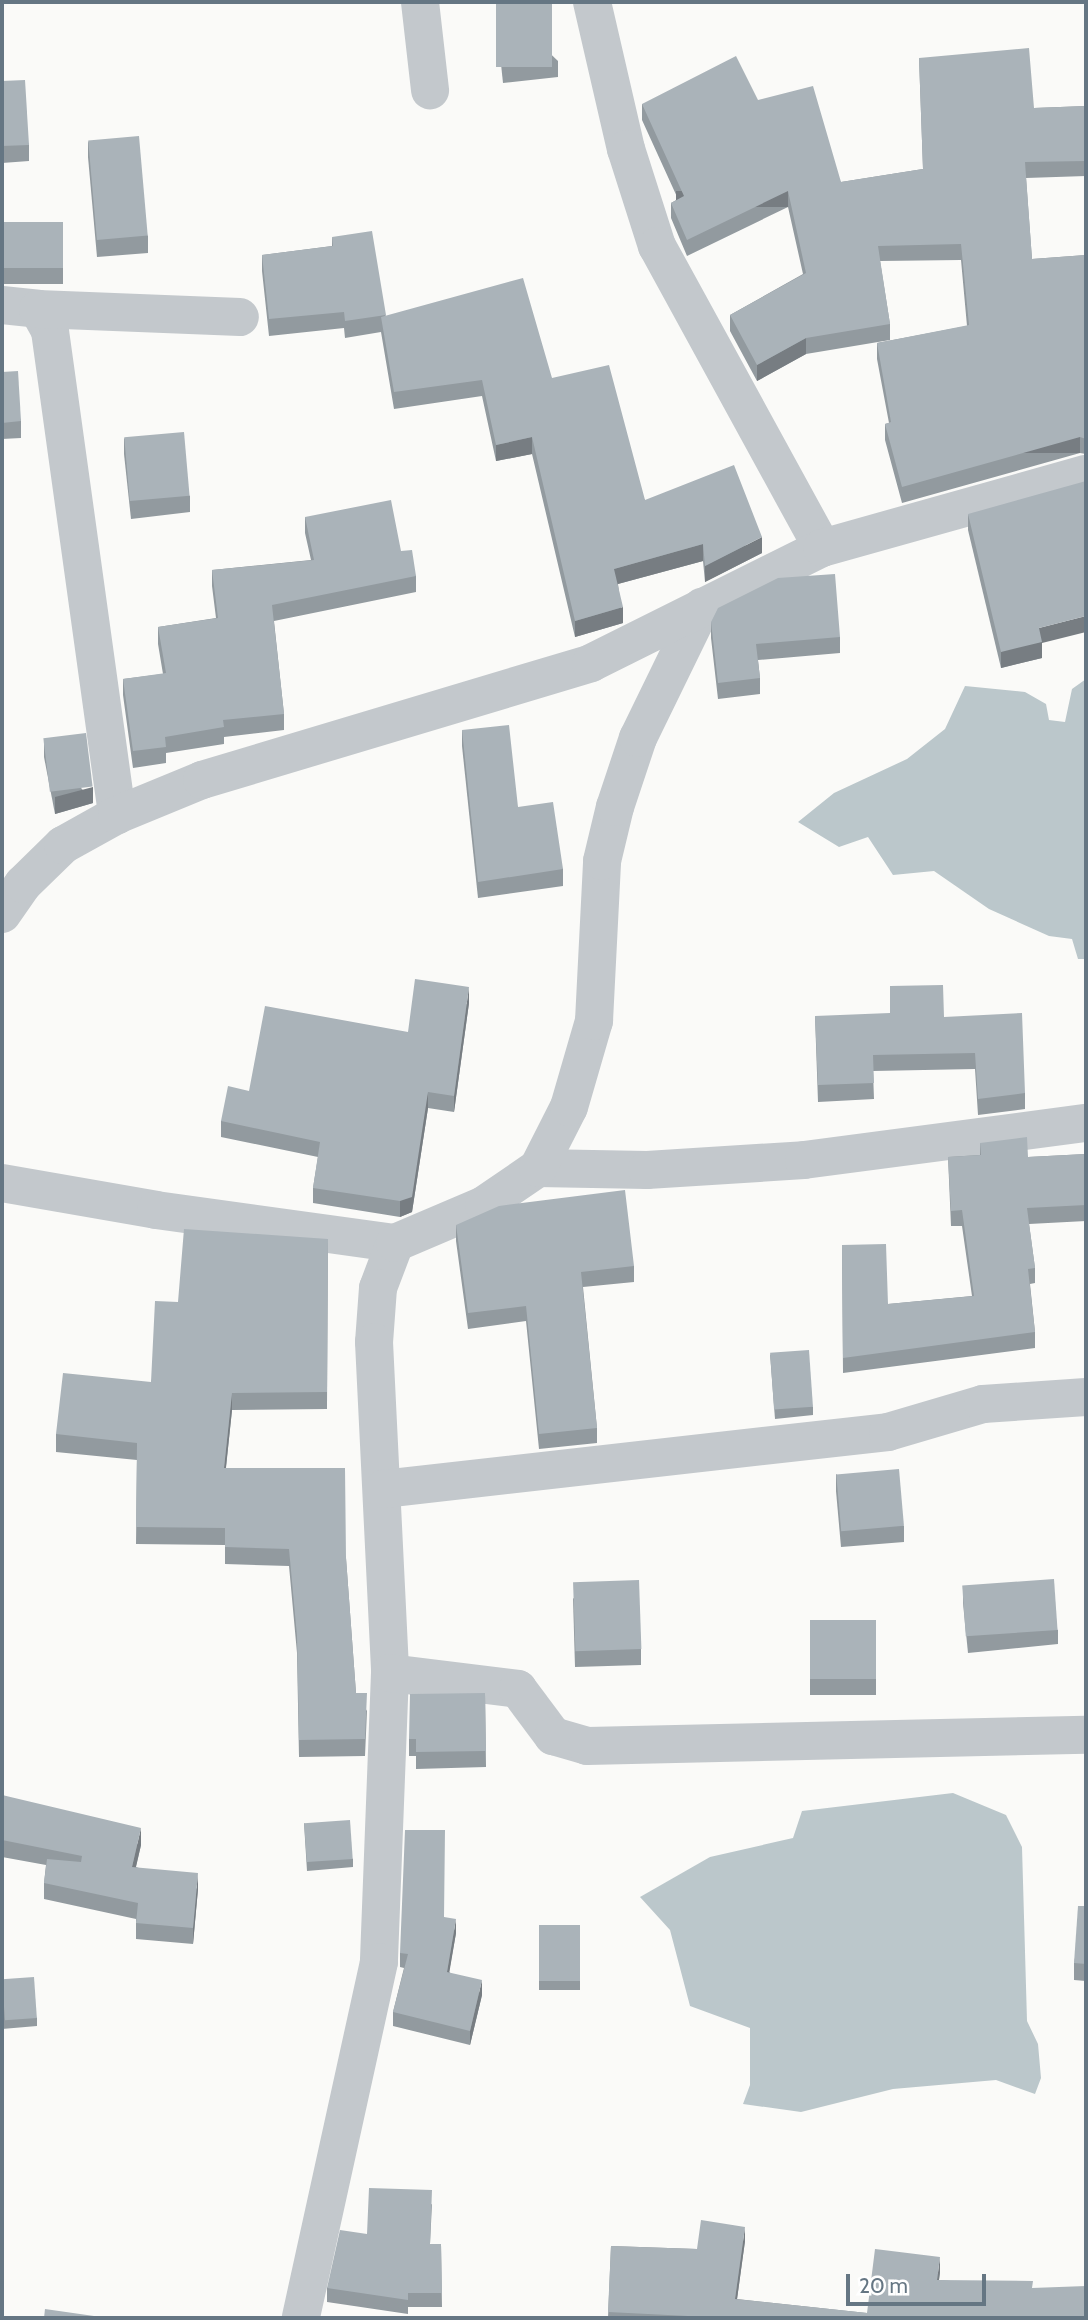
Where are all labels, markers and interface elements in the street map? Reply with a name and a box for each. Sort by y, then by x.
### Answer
scale bar [850,2260,990,2304]
text: 20 m [859,2273,908,2298]

